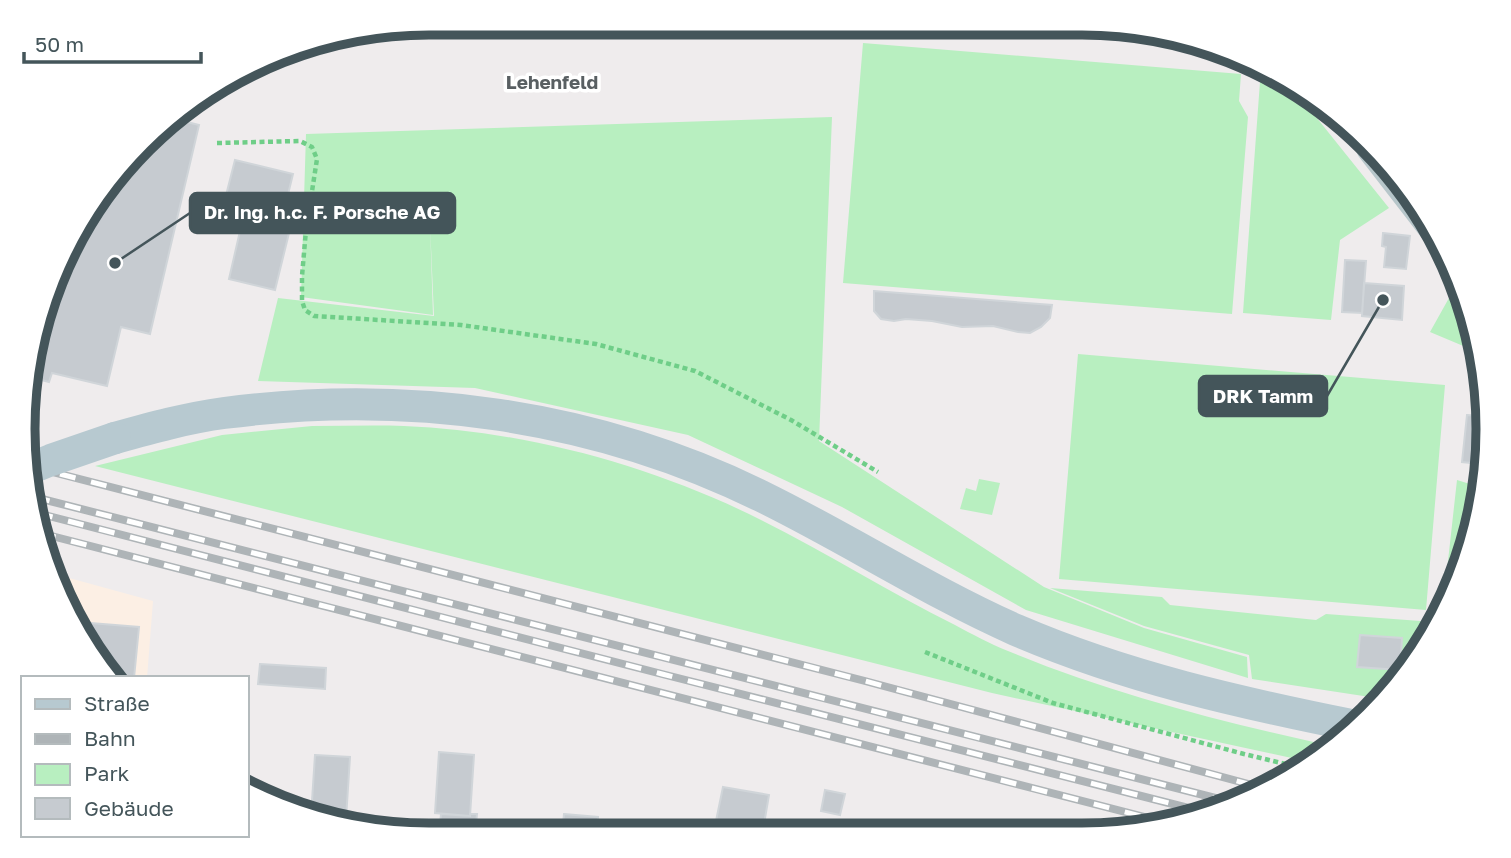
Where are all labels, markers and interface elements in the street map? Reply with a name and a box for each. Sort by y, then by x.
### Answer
scale bar [24,21,201,65]
text: 50 m [35,31,84,57]
district label: Lehenfeld [506,70,598,93]
callout: Dr. Ing. h.c. F. Porsche AG [190,193,455,233]
text: Dr. Ing. h.c. F. Porsche AG [204,200,440,223]
callout: DRK Tamm [1199,376,1327,416]
text: DRK Tamm [1213,384,1313,407]
legend [21,676,248,837]
text: Straße [84,690,150,716]
text: Bahn [84,725,136,751]
text: Park [84,760,130,786]
text: Gebäude [84,795,174,821]

